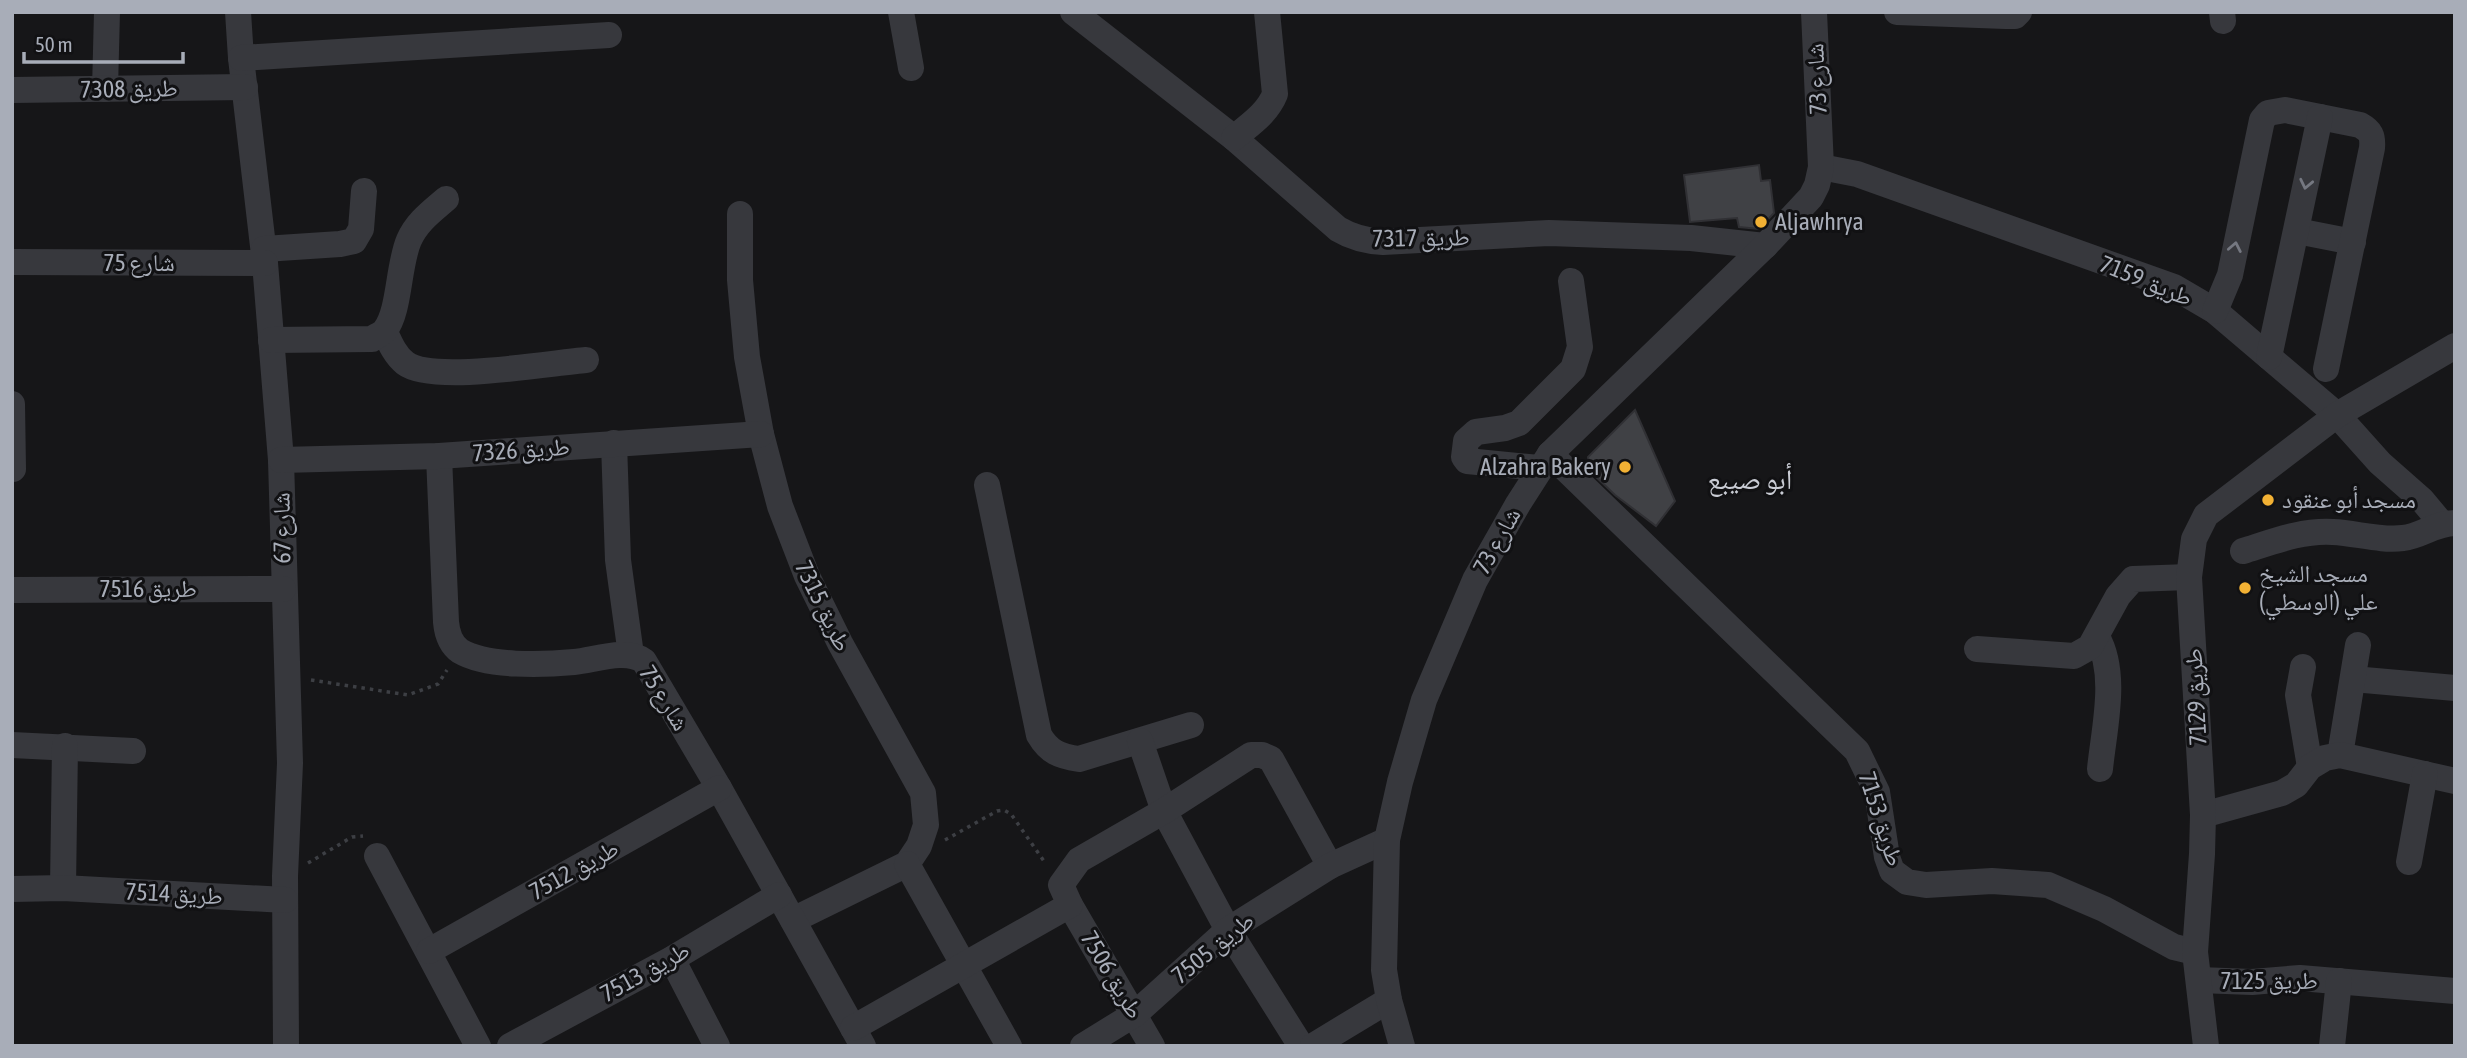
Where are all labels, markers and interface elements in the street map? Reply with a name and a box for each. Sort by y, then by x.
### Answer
scale bar [24,21,184,65]
text: 50 m [35,32,73,56]
street label: شارع 73 [1801,43,1834,115]
street label: طريق 7308 [80,74,178,104]
one-way arrow [2300,178,2315,190]
place label: Aljawhrya [1775,208,1864,235]
marker: Aljawhrya [1753,214,1769,230]
street label: طريق 7317 [1372,223,1470,253]
one-way arrow [2227,241,2242,253]
street label: شارع 75 [103,249,175,278]
street label: طريق 7159 [2096,250,2196,312]
street label: طريق 7326 [471,433,571,467]
place label: Alzahra Bakery [1480,453,1611,480]
marker: Alzahra Bakery [1617,459,1633,475]
district label: أبو صيبع [1708,462,1792,497]
place label: مسجد أبو عنقود [2282,486,2416,514]
street label: شارع 67 [267,492,298,564]
marker: مسجد أبو عنقود [2260,492,2276,508]
street label: شارع 73 [1467,503,1527,580]
street label: طريق 7315 [789,556,857,656]
place label: مسجد الشيخ علي (الوسطي) [2259,560,2378,621]
street label: طريق 7516 [99,575,197,603]
marker: مسجد الشيخ علي (الوسطي) [2237,580,2253,596]
street label: طريق 7129 [2179,648,2213,746]
street label: شارع 75 [632,660,695,736]
street label: طريق 7153 [1853,768,1909,870]
street label: طريق 7512 [525,834,623,906]
street label: طريق 7514 [125,877,223,911]
street label: طريق 7505 [1166,906,1260,990]
street label: طريق 7506 [1075,926,1149,1024]
street label: طريق 7513 [596,936,694,1008]
street label: طريق 7125 [2220,967,2318,995]

